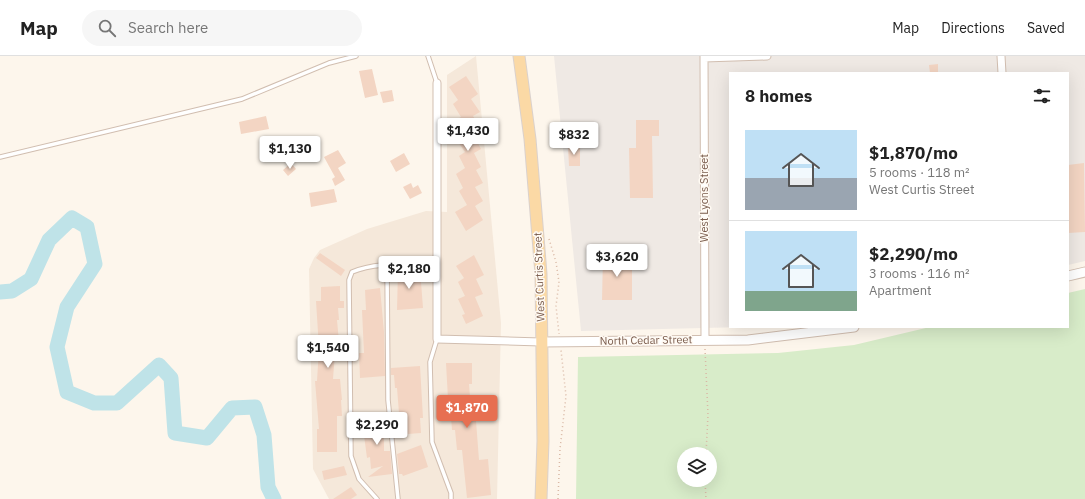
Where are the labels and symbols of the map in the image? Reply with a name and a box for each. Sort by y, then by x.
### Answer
pin: $1,430 [435,118,501,152]
pin: $832 [550,122,598,156]
pin: $1,130 [257,136,323,170]
street label: West Lyons Street [697,154,711,242]
street label: West Curtis Street [530,232,548,322]
pin: $3,620 [584,244,650,278]
pin: $2,180 [376,256,442,290]
street label: North Cedar Street [600,332,693,348]
pin: $1,540 [295,335,361,369]
pin: $1,870 [434,395,500,429]
pin: $2,290 [344,412,410,446]

